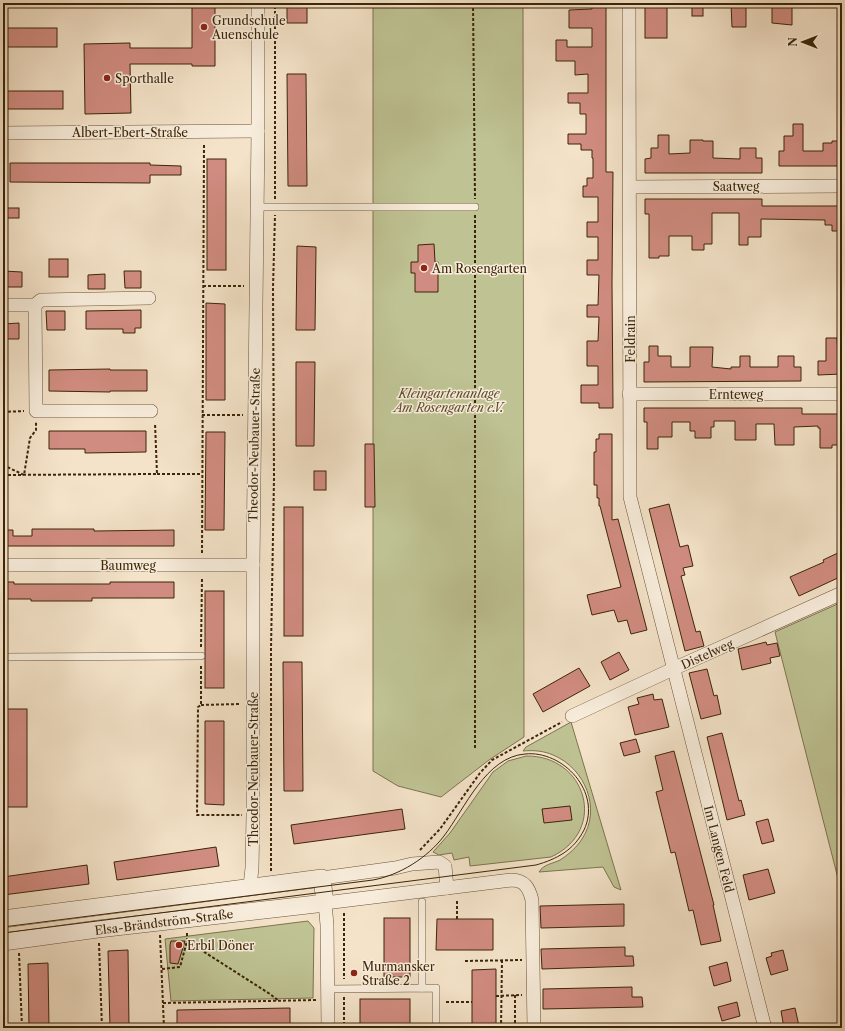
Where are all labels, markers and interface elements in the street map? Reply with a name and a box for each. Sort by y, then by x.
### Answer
place label: Grundschule Auenschule [211,13,286,42]
marker: Grundschule Auenschule [199,22,209,32]
north arrow [783,22,823,62]
text: N [786,37,800,47]
place label: Sporthalle [115,71,174,86]
marker: Sporthalle [102,73,112,83]
street label: Albert-Ebert-Straße [71,125,188,140]
street label: Saatweg [713,179,760,194]
place label: Am Rosengarten [431,261,527,276]
marker: Am Rosengarten [419,263,429,273]
street label: Feldrain [623,315,638,363]
street label: Theodor-Neubauer-Straße [245,367,263,522]
park label: Kleingartenanlage Am Rosengarten e.V. [392,386,506,415]
street label: Ernteweg [709,387,764,402]
street label: Baumweg [100,558,156,573]
street label: Distelweg [679,636,736,672]
street label: Theodor-Neubauer-Straße [246,691,261,846]
street label: Im Langen Feld [701,804,737,895]
street label: Elsa-Brändström-Straße [94,906,234,938]
place label: Erbil Döner [187,938,254,953]
marker: Erbil Döner [174,940,184,950]
place label: Murmansker Straße 2 [362,959,435,988]
marker: Murmansker Straße 2 [349,968,359,978]

